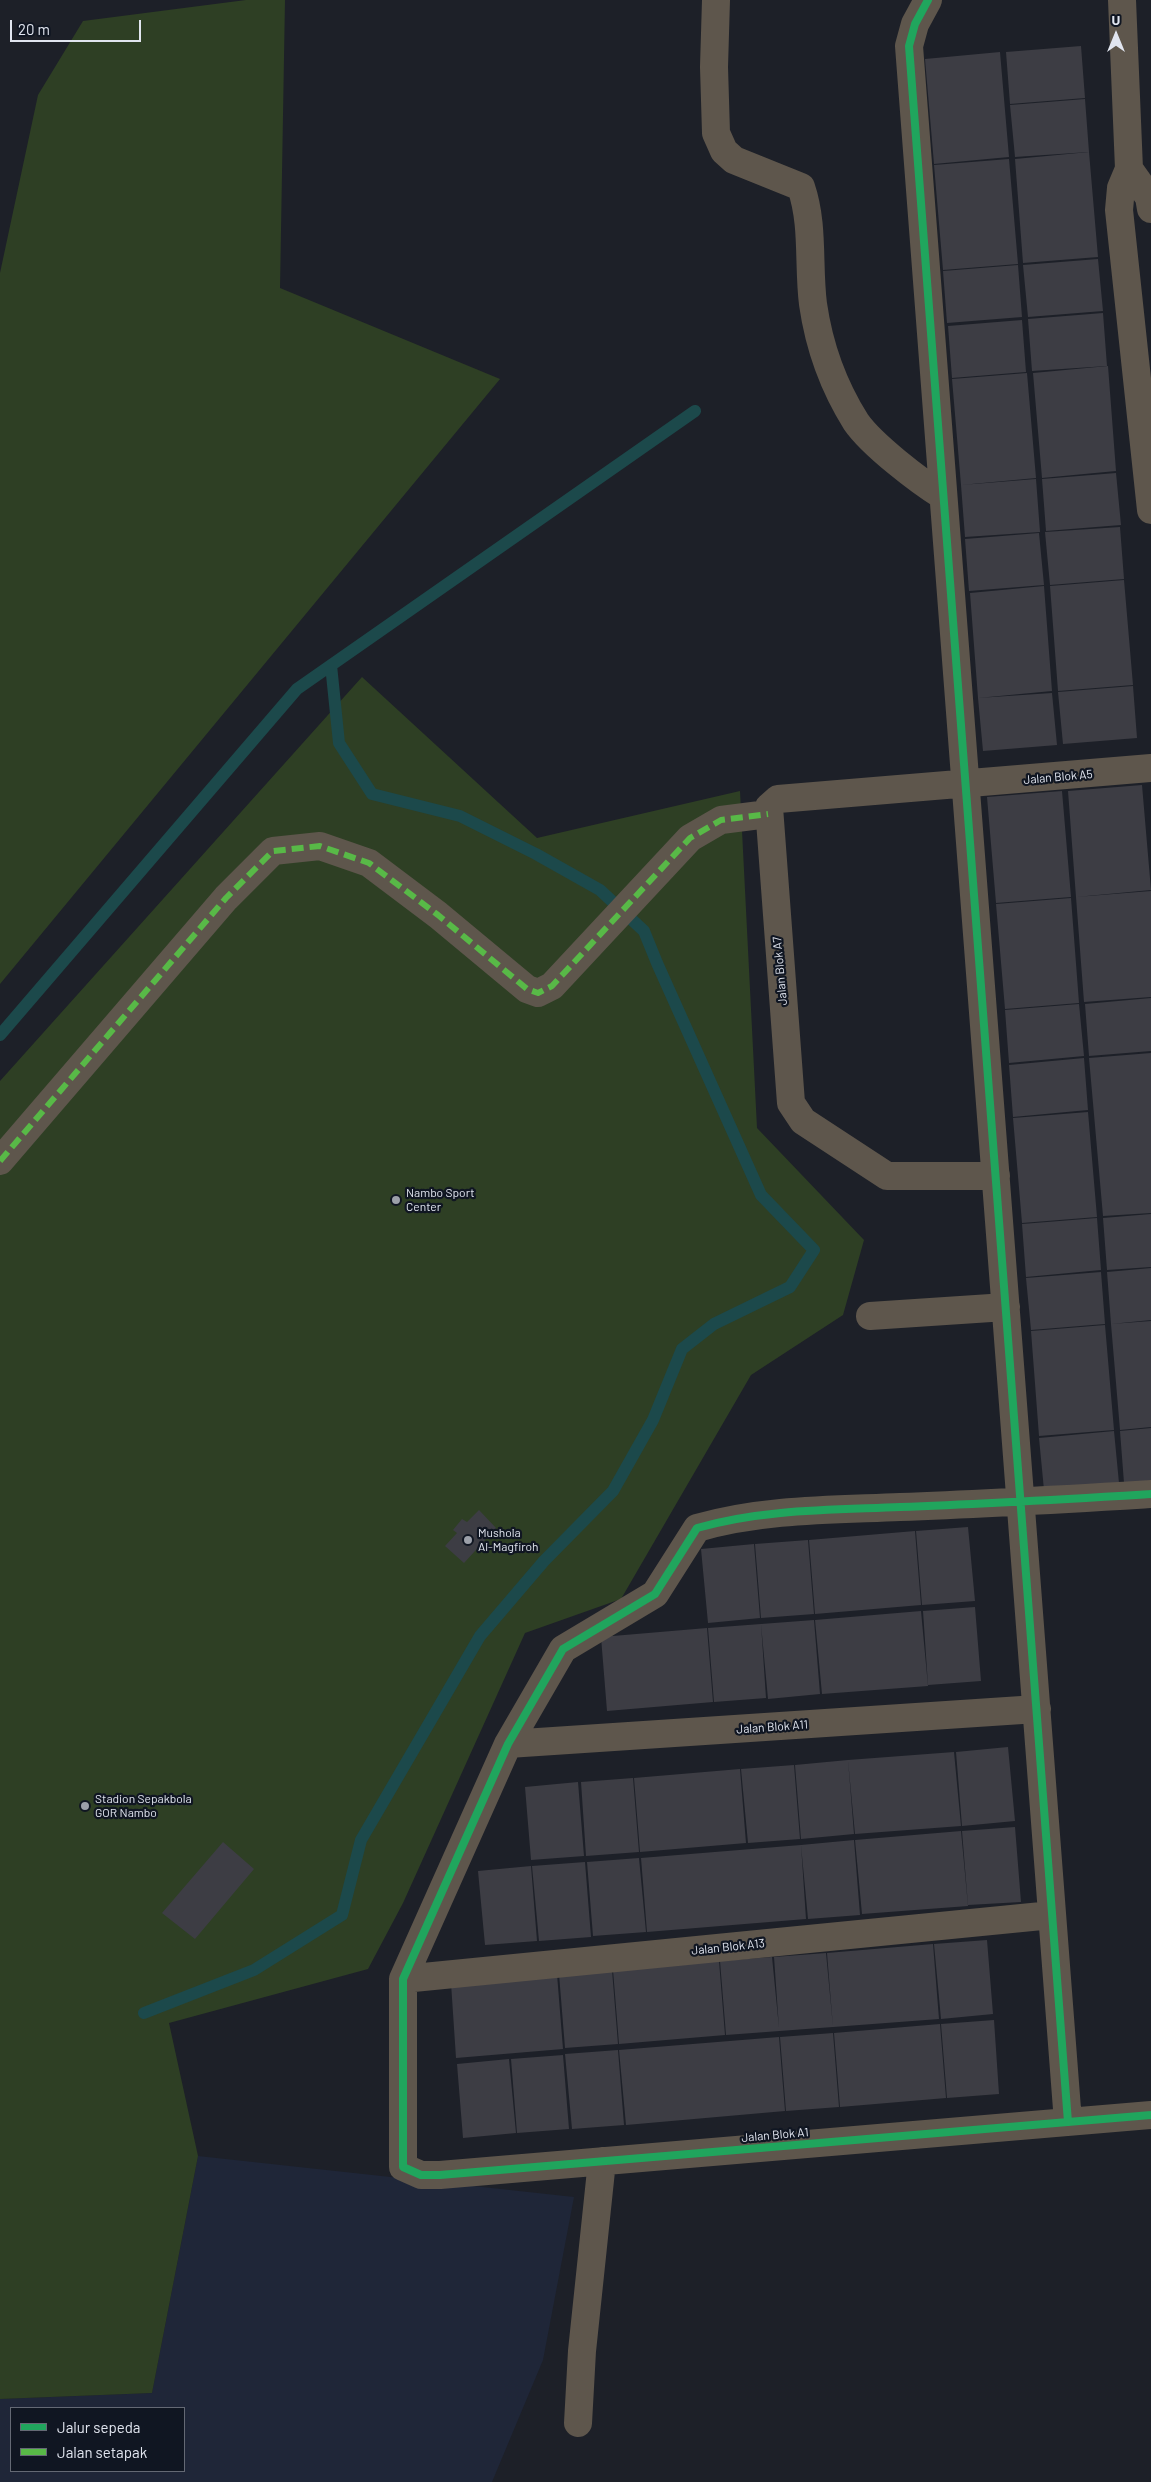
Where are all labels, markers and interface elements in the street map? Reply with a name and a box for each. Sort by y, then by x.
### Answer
scale bar [12,10,144,42]
north arrow [1091,10,1141,60]
text: U [1112,11,1120,28]
text: 20 m [18,20,50,38]
street label: Jalan Blok A5 [1023,767,1093,787]
street label: Jalan Blok A7 [770,936,790,1006]
place label: Nambo Sport Center [406,1186,475,1214]
marker: Nambo Sport Center [390,1194,402,1206]
place label: Mushola Al-Magfiroh [478,1526,539,1554]
marker: Mushola Al-Magfiroh [462,1534,474,1546]
street label: Jalan Blok A11 [736,1717,808,1737]
place label: Stadion Sepakbola GOR Nambo [95,1792,192,1820]
marker: Stadion Sepakbola GOR Nambo [79,1800,91,1812]
street label: Jalan Blok A13 [691,1936,765,1958]
street label: Jalan Blok A1 [741,2125,809,2145]
legend [10,2407,185,2472]
text: Jalur sepeda [57,2418,141,2436]
text: Jalan setapak [57,2443,147,2461]

